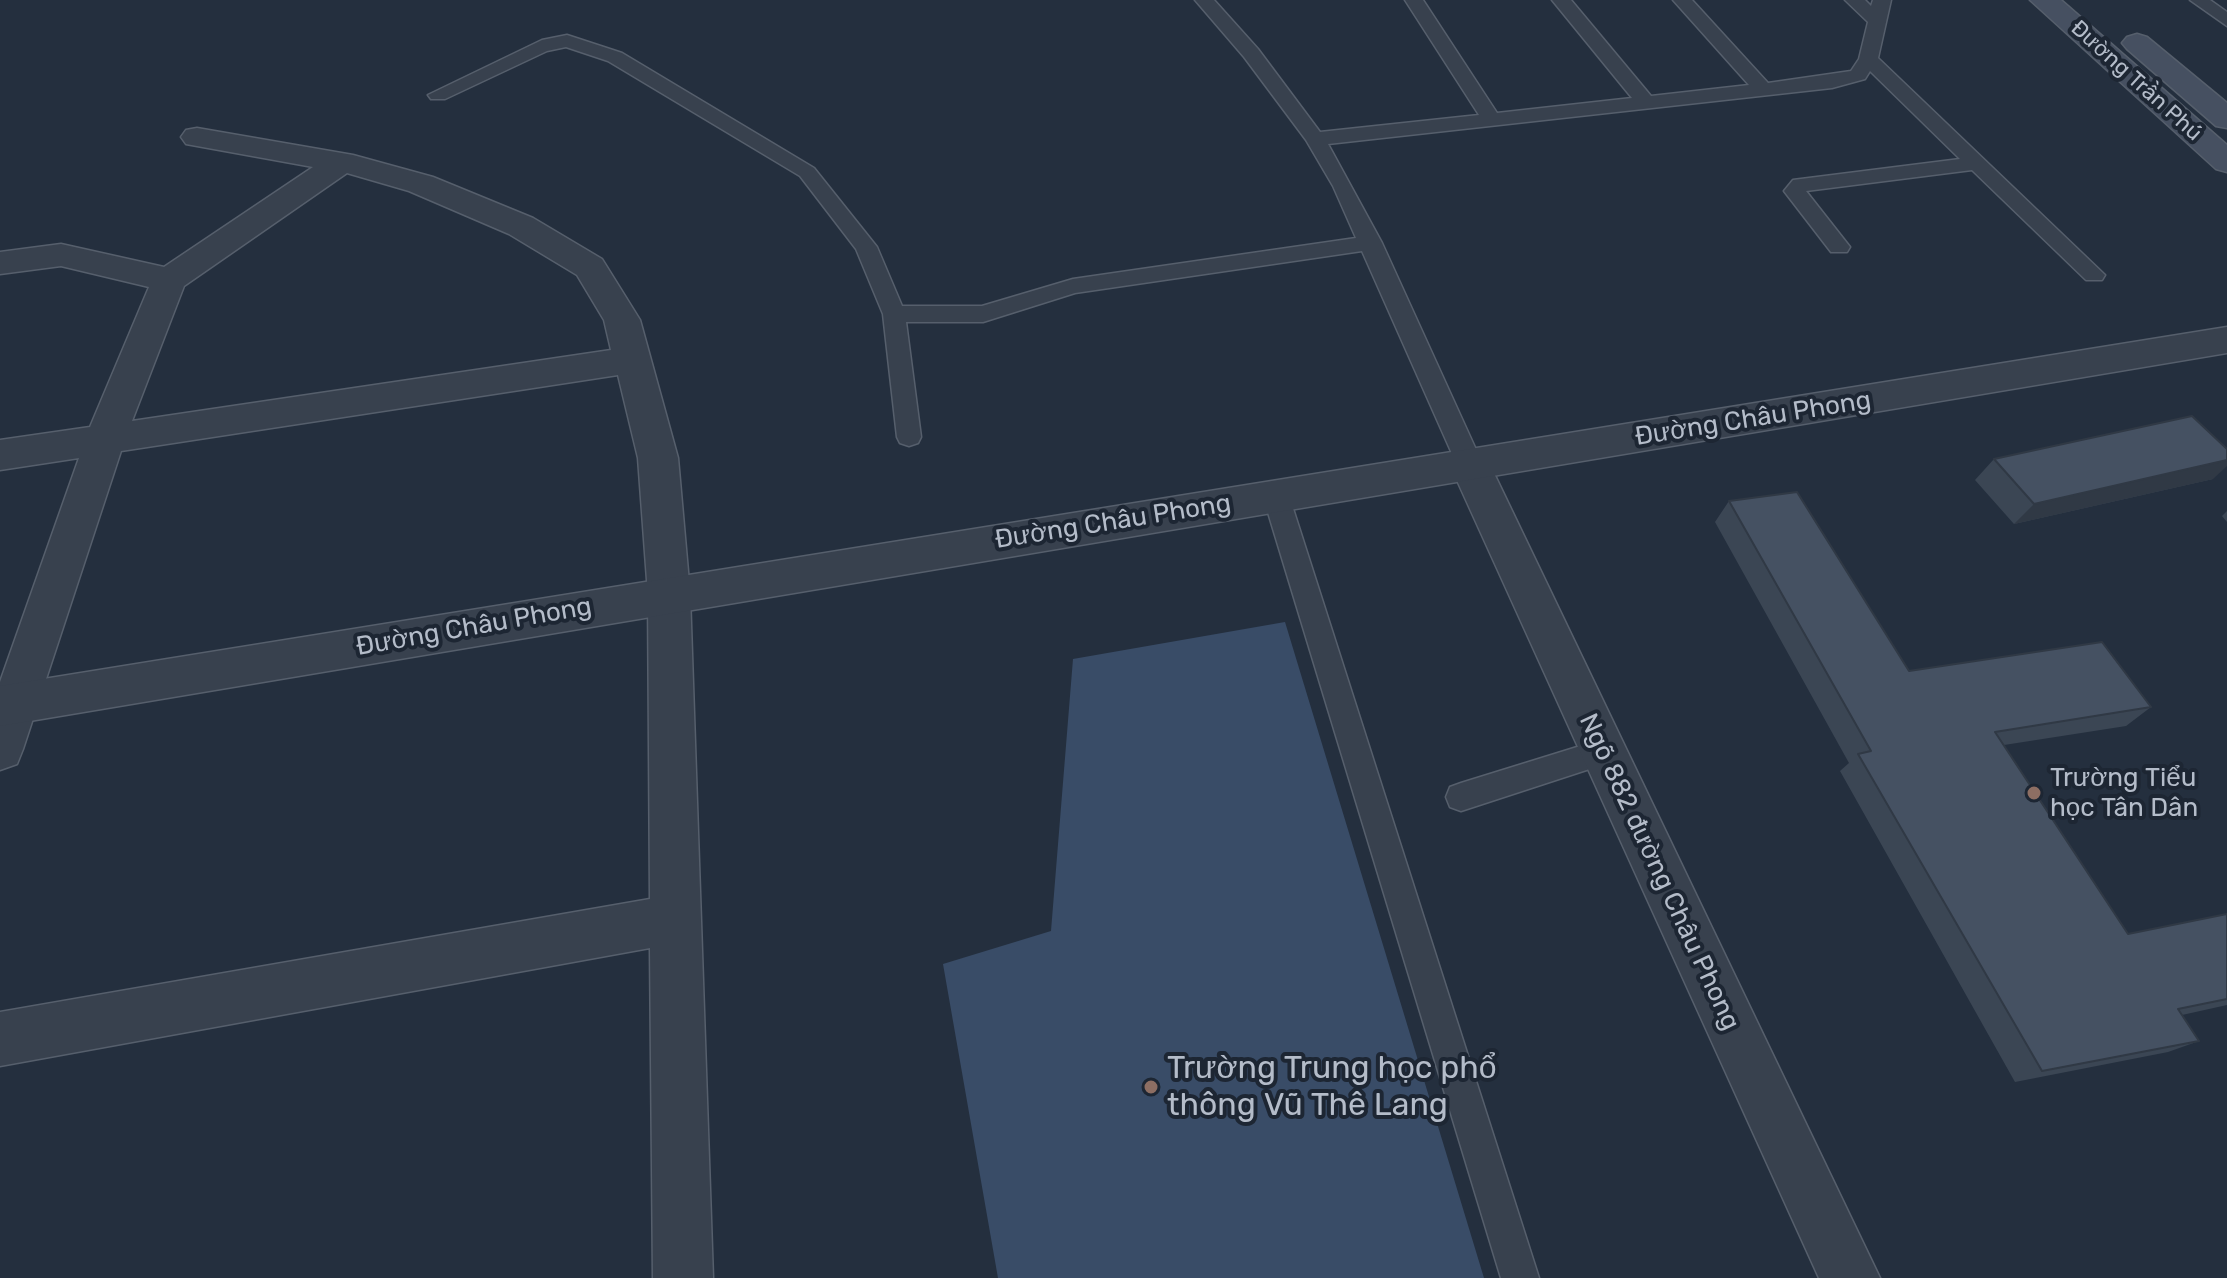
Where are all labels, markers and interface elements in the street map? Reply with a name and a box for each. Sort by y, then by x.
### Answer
street label: Đường Trần Phú [2065,15,2207,147]
street label: Đường Châu Phong [1633,385,1873,453]
street label: Đường Châu Phong [993,488,1233,556]
street label: Đường Châu Phong [354,591,594,663]
street label: Ngõ 882 đường Châu Phong [1572,709,1746,1035]
place label: Trường Tiểu học Tân Dân [2050,762,2198,824]
marker: Trường Tiểu học Tân Dân [2025,784,2043,802]
place label: Trường Trung học phổ thông Vũ Thê Lang [1167,1050,1497,1125]
marker: Trường Trung học phổ thông Vũ Thê Lang [1142,1078,1160,1096]

